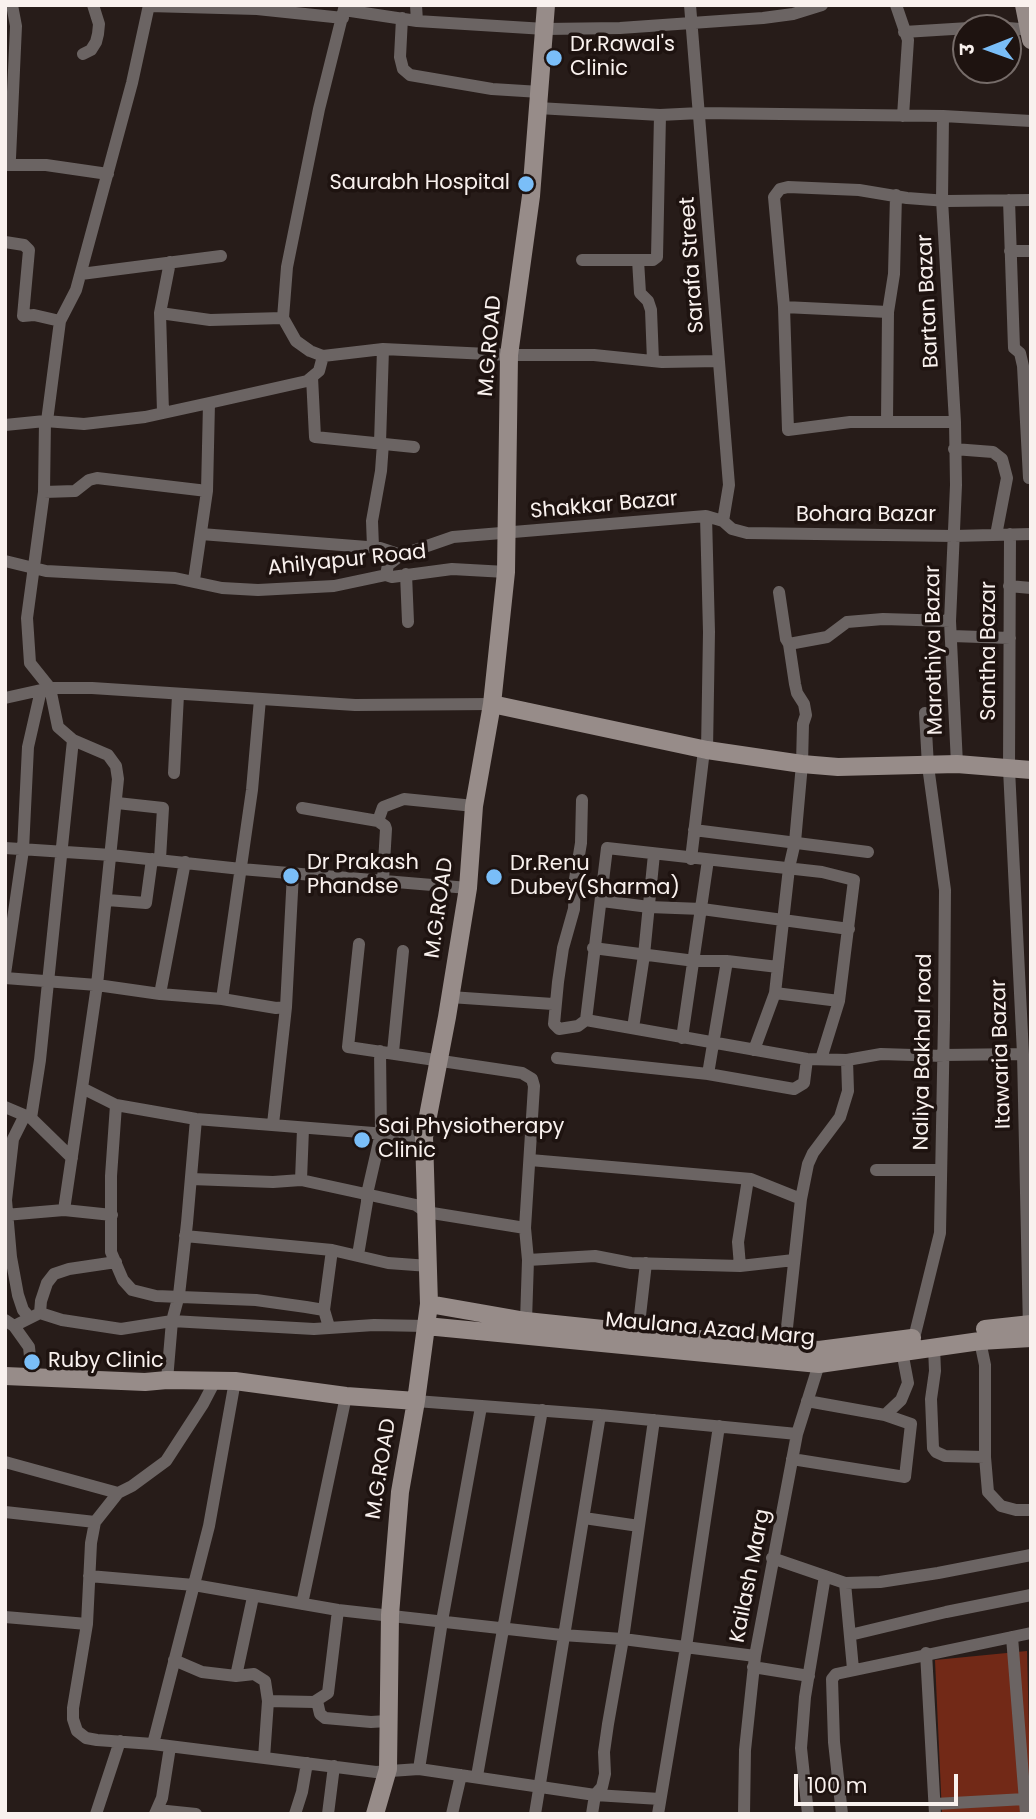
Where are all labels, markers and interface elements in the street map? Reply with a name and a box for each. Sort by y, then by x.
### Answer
north arrow [952,14,1022,84]
place label: Dr.Rawal's Clinic [570,33,675,83]
text: उ [954,44,981,55]
marker: Dr.Rawal's Clinic [544,48,564,68]
place label: Saurabh Hospital [329,171,510,197]
marker: Saurabh Hospital [516,174,536,194]
street label: Sarafa Street [676,196,710,334]
street label: Bartan Bazar [913,233,945,369]
street label: M.G.ROAD [474,294,508,398]
street label: Shakkar Bazar [529,487,679,525]
street label: Bohara Bazar [796,503,936,529]
street label: Ahilyapur Road [266,540,428,582]
street label: Marothiya Bazar [921,565,949,735]
street label: Santha Bazar [977,581,1003,721]
place label: Dr Prakash Phandse [307,851,419,901]
place label: Dr.Renu Dubey(Sharma) [510,852,680,902]
street label: M.G.ROAD [420,856,460,960]
marker: Dr Prakash Phandse [281,866,301,886]
marker: Dr.Renu Dubey(Sharma) [484,867,504,887]
street label: Naliya Bakhal road [910,953,938,1151]
street label: Itawaria Bazar [987,979,1017,1129]
place label: Sai Physiotherapy Clinic [378,1115,564,1165]
marker: Sai Physiotherapy Clinic [352,1130,372,1150]
street label: Maulana Azad Marg [604,1308,816,1352]
place label: Ruby Clinic [48,1349,164,1375]
marker: Ruby Clinic [22,1352,42,1372]
street label: M.G.ROAD [362,1417,402,1521]
street label: Kailash Marg [726,1507,776,1645]
scale bar [798,1759,962,1803]
text: 100 m [807,1771,867,1800]

